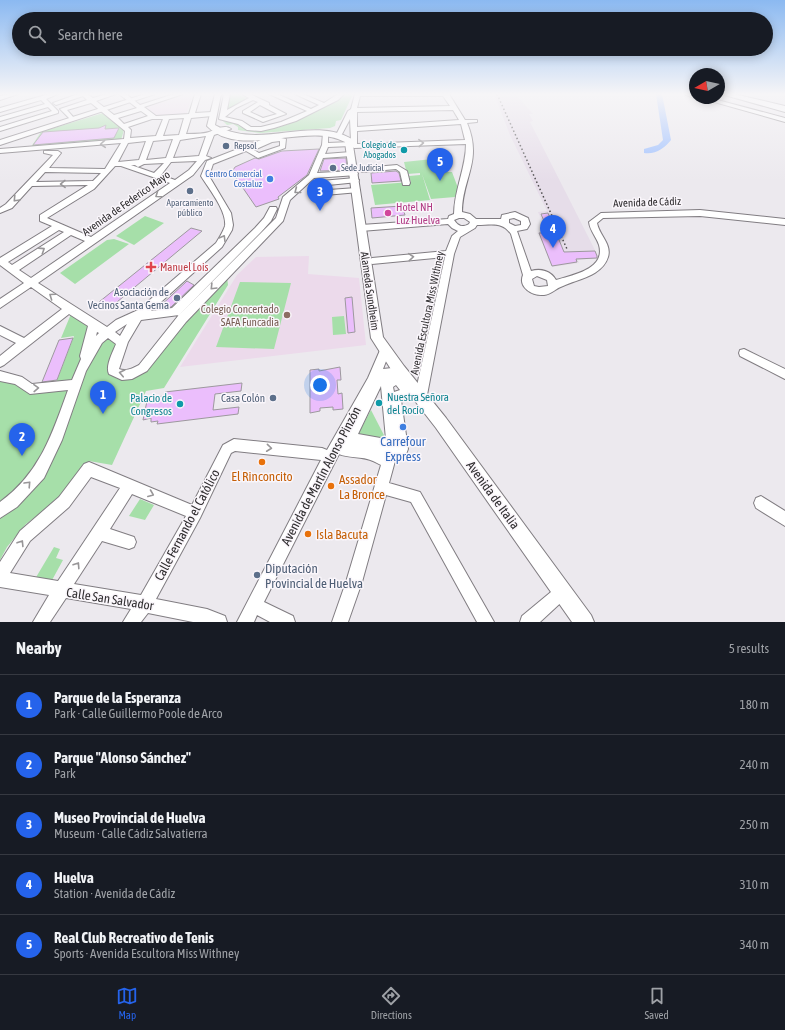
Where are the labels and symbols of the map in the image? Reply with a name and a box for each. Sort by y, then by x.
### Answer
north arrow [689,68,725,104]
one-way arrow [100,139,106,148]
one-way arrow [418,139,424,147]
place label: Colegio de Abogados [362,140,396,160]
marker: Repsol [221,141,231,151]
place label: Repsol [234,141,257,151]
marker: Colegio de Abogados [399,145,409,155]
pin: 5 [427,148,453,181]
marker: Sede Judicial [328,163,338,173]
place label: Sede Judicial [341,163,385,173]
street label: Avenida de Federico Mayo [80,168,172,238]
place label: Centro Comercial Costaluz [205,169,263,189]
marker: Centro Comercial Costaluz [265,174,275,184]
pin: 3 [307,178,333,211]
one-way arrow [60,180,66,188]
marker: Aparcamiento público [185,186,195,196]
one-way arrow [294,186,301,193]
one-way arrow [155,190,162,198]
one-way arrow [13,194,21,202]
street label: Avenida de Cádiz [613,195,681,209]
place label: Aparcamiento público [167,198,213,218]
place label: Hotel NH Luz Huelva [396,201,440,226]
marker: Hotel NH Luz Huelva [383,208,393,218]
pin: 4 [540,215,566,248]
one-way arrow [218,235,226,242]
one-way arrow [38,247,45,255]
street label: Avenida Escultora Miss Withney [408,250,446,376]
street label: Alameda Sundheim [359,251,381,331]
one-way arrow [408,253,414,262]
marker: Manuel Lois [145,261,157,273]
place label: Manuel Lois [160,261,209,273]
one-way arrow [210,282,218,290]
place label: Asociación de Vecinos Santa Gema [88,286,169,311]
marker: Asociación de Vecinos Santa Gema [172,293,182,303]
one-way arrow [49,294,56,301]
place label: Colegio Concertado SAFA Funcadia [201,303,279,328]
marker: Colegio Concertado SAFA Funcadia [282,310,292,320]
one-way arrow [119,369,125,378]
your location [310,375,330,395]
pin: 1 [90,381,116,414]
one-way arrow [33,384,39,392]
place label: Nuestra Señora del Rocío [387,391,449,416]
place label: Palacio de Congresos [130,392,172,417]
place label: Casa Colón [221,392,265,404]
marker: Casa Colón [268,393,278,403]
marker: Nuestra Señora del Rocío [374,398,384,408]
marker: Palacio de Congresos [175,399,185,409]
street label: Avenida de Martín Alonso Pinzón [278,404,364,548]
marker: Carrefour Express [398,422,408,432]
pin: 2 [9,423,35,456]
place label: Carrefour Express [380,434,426,464]
one-way arrow [266,444,272,453]
marker: El Rinconcito [257,457,267,467]
street label: Avenida de Italia [463,458,523,532]
street label: Calle Fernando el Católico [151,467,223,583]
place label: El Rinconcito [231,469,293,484]
place label: Assador La Bronce [339,472,385,502]
one-way arrow [23,481,31,489]
marker: Assador La Bronce [326,481,336,491]
one-way arrow [148,489,155,497]
place label: Isla Bacuta [316,527,368,542]
marker: Isla Bacuta [303,529,313,539]
one-way arrow [16,540,23,547]
place label: Diputación Provincial de Huelva [265,561,363,591]
one-way arrow [72,562,80,569]
marker: Diputación Provincial de Huelva [252,570,262,580]
street label: Calle San Salvador [65,585,155,613]

